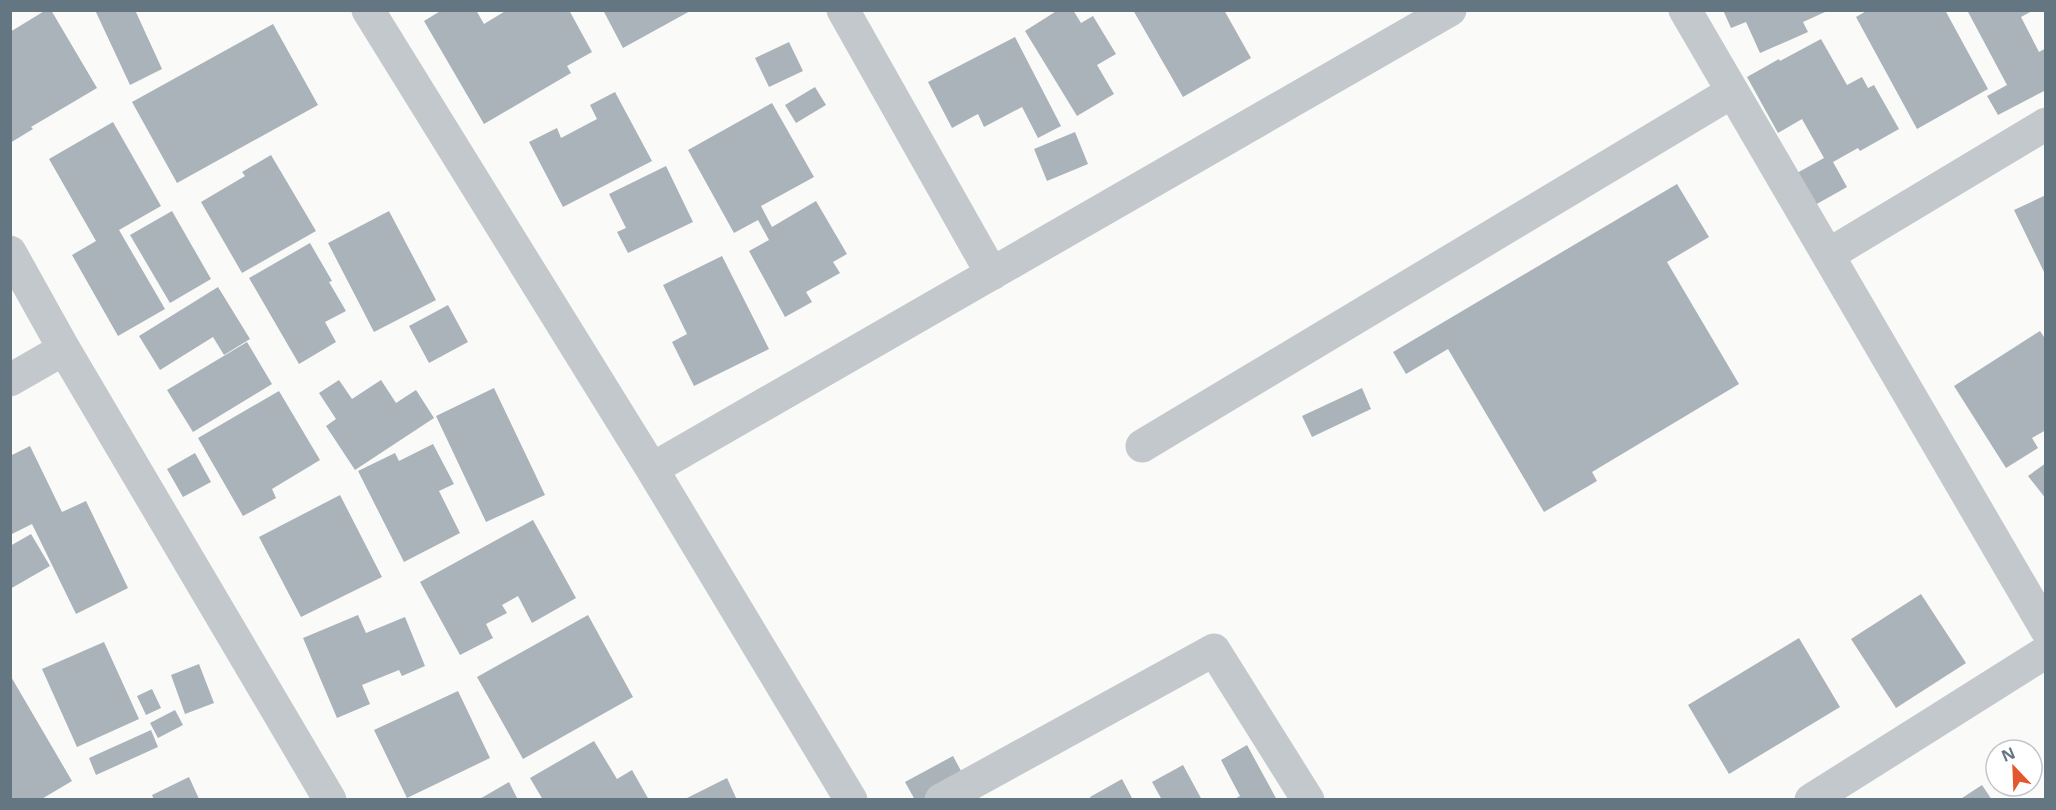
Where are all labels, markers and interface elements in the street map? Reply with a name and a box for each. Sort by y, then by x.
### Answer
north arrow [1984,738,2044,798]
text: N [1998,742,2018,767]

